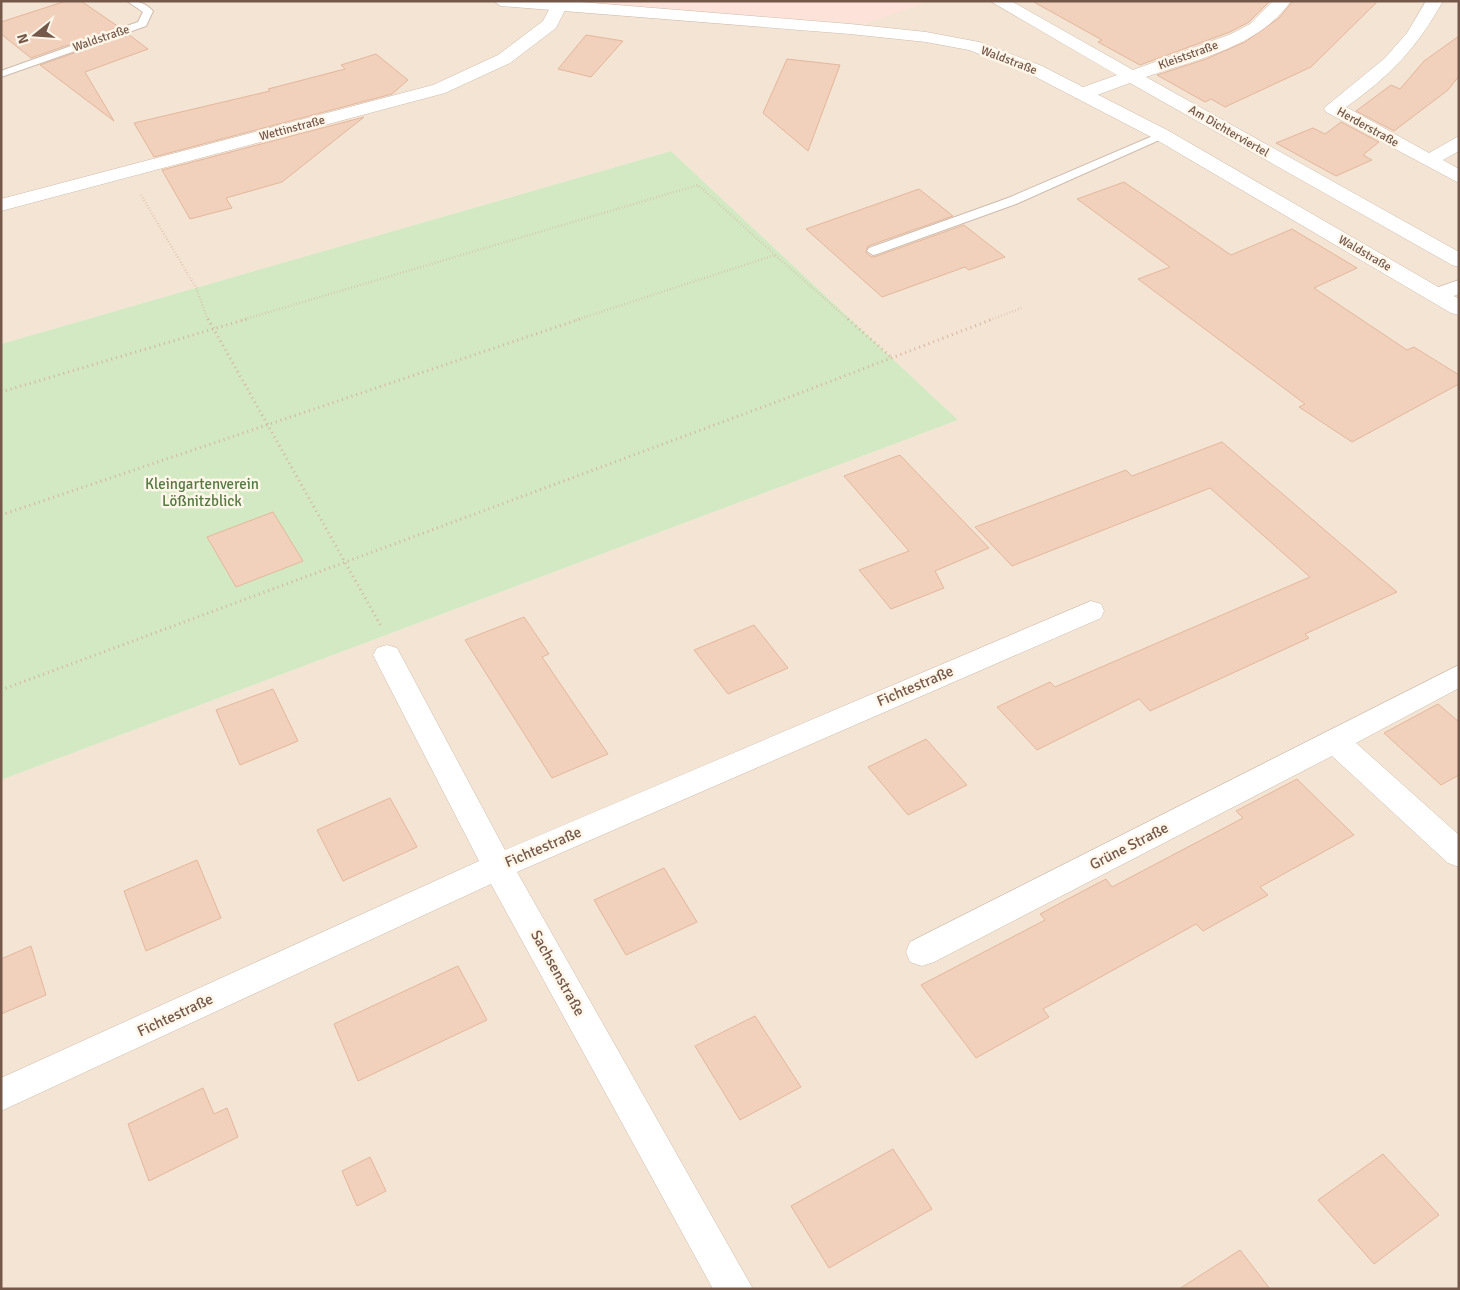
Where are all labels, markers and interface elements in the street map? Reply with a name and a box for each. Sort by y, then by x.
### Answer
north arrow [10,10,60,60]
street label: Waldstraße [71,22,132,55]
text: N [13,32,33,46]
street label: Kleiststraße [1156,38,1220,73]
street label: Waldstraße [979,43,1039,78]
street label: Am Dichterviertel [1186,102,1272,161]
street label: Herderstraße [1334,104,1401,151]
street label: Wettinstraße [258,113,327,144]
street label: Waldstraße [1335,232,1394,275]
park label: Kleingartenverein Lößnitzblick [145,475,259,510]
street label: Fichtestraße [874,662,956,710]
street label: Grüne Straße [1087,818,1171,874]
street label: Fichtestraße [502,823,584,871]
street label: Sachsenstraße [527,927,589,1019]
street label: Fichtestraße [134,990,216,1040]

